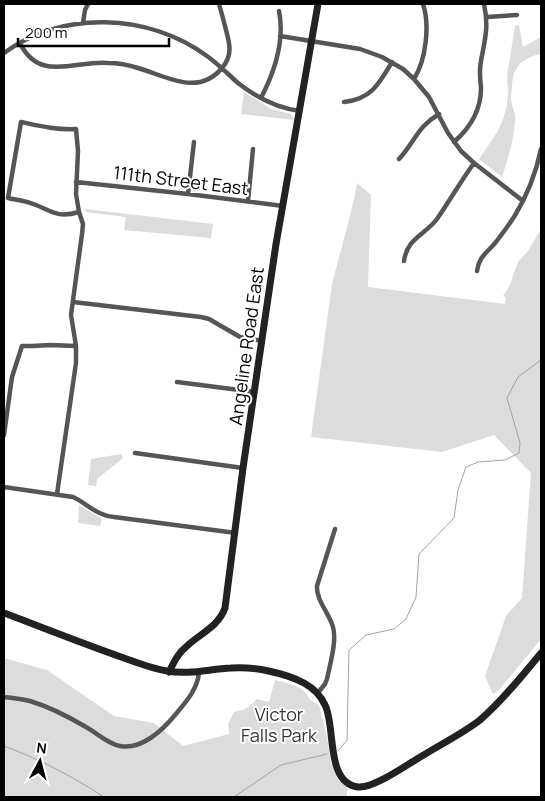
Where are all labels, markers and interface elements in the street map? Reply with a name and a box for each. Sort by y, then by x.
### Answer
scale bar [18,15,169,47]
text: 200 m [25,22,68,43]
street label: 111th Street East [112,160,250,200]
street label: Angeline Road East [223,265,269,427]
park label: Victor Falls Park [241,702,318,747]
north arrow [15,736,65,786]
text: N [35,738,48,758]

